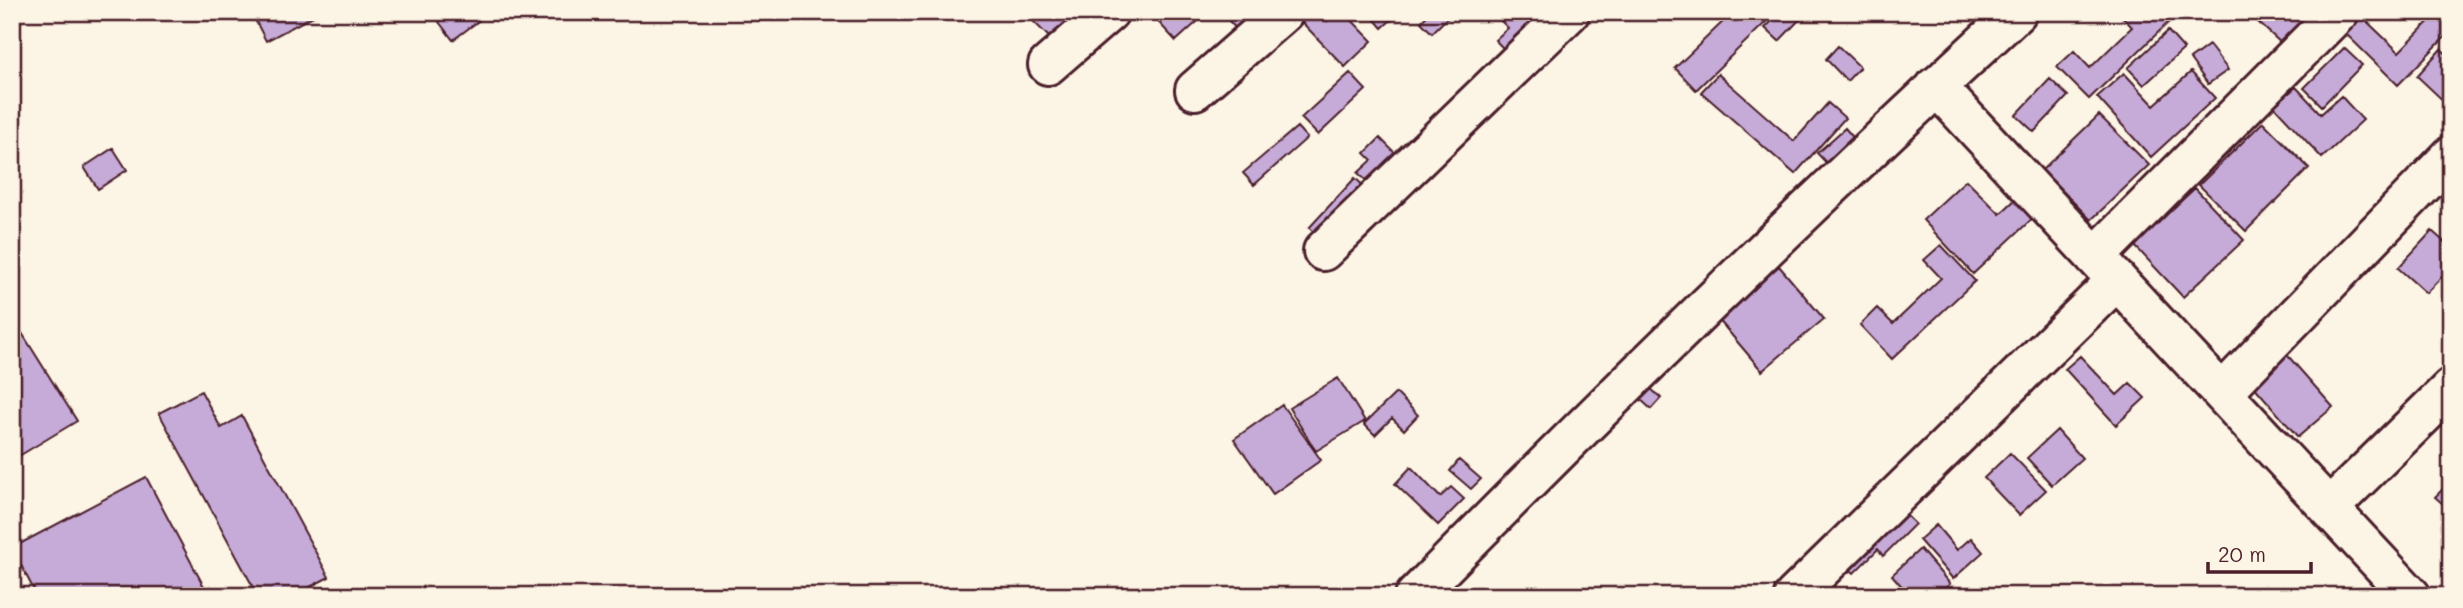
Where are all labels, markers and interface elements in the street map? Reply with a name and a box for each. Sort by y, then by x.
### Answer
scale bar [2208,531,2311,575]
text: 20 m [2218,540,2266,567]

